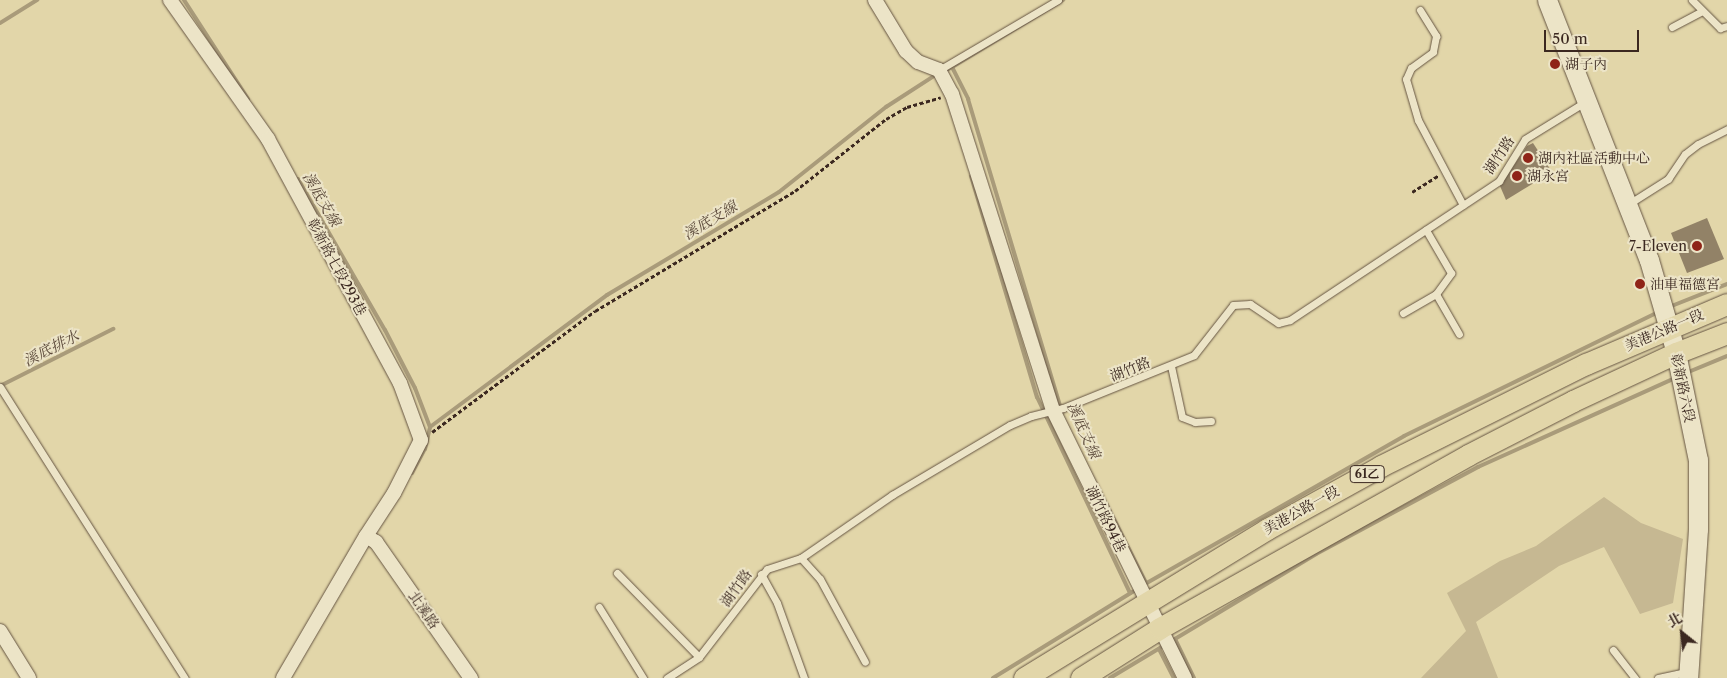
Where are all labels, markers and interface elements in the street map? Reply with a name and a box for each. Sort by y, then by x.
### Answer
scale bar [1547,20,1642,52]
text: 50 m [1552,29,1588,48]
place label: 湖子內 [1565,56,1607,72]
marker: 湖子內 [1549,58,1561,70]
street label: 湖竹路 [1480,133,1518,177]
place label: 湖內社區活動中心 [1538,150,1650,166]
marker: 湖內社區活動中心 [1522,152,1534,164]
place label: 湖永宮 [1527,168,1569,184]
water label: 溪底支線 [299,169,345,229]
marker: 湖永宮 [1511,170,1523,182]
water label: 溪底支線 [680,197,740,243]
street label: 彰新路七段293巷 [304,215,370,319]
place label: 7-Eleven [1629,238,1687,254]
marker: 7-Eleven [1691,240,1703,252]
place label: 油車福德宮 [1650,276,1720,292]
marker: 油車福德宮 [1634,278,1646,290]
street label: 美港公路一段 [1622,306,1706,354]
water label: 溪底排水 [20,326,82,370]
street label: 彰新路六段 [1668,352,1698,424]
street label: 湖竹路 [1107,354,1153,384]
water label: 溪底支線 [1064,399,1104,461]
road number: 61乙 [1350,464,1384,484]
street label: 美港公路一段 [1260,482,1342,538]
street label: 湖竹路94巷 [1083,483,1129,555]
street label: 湖竹路 [717,566,755,610]
street label: 北溪路 [405,588,443,632]
north arrow [1657,608,1707,658]
text: 北 [1664,609,1685,631]

